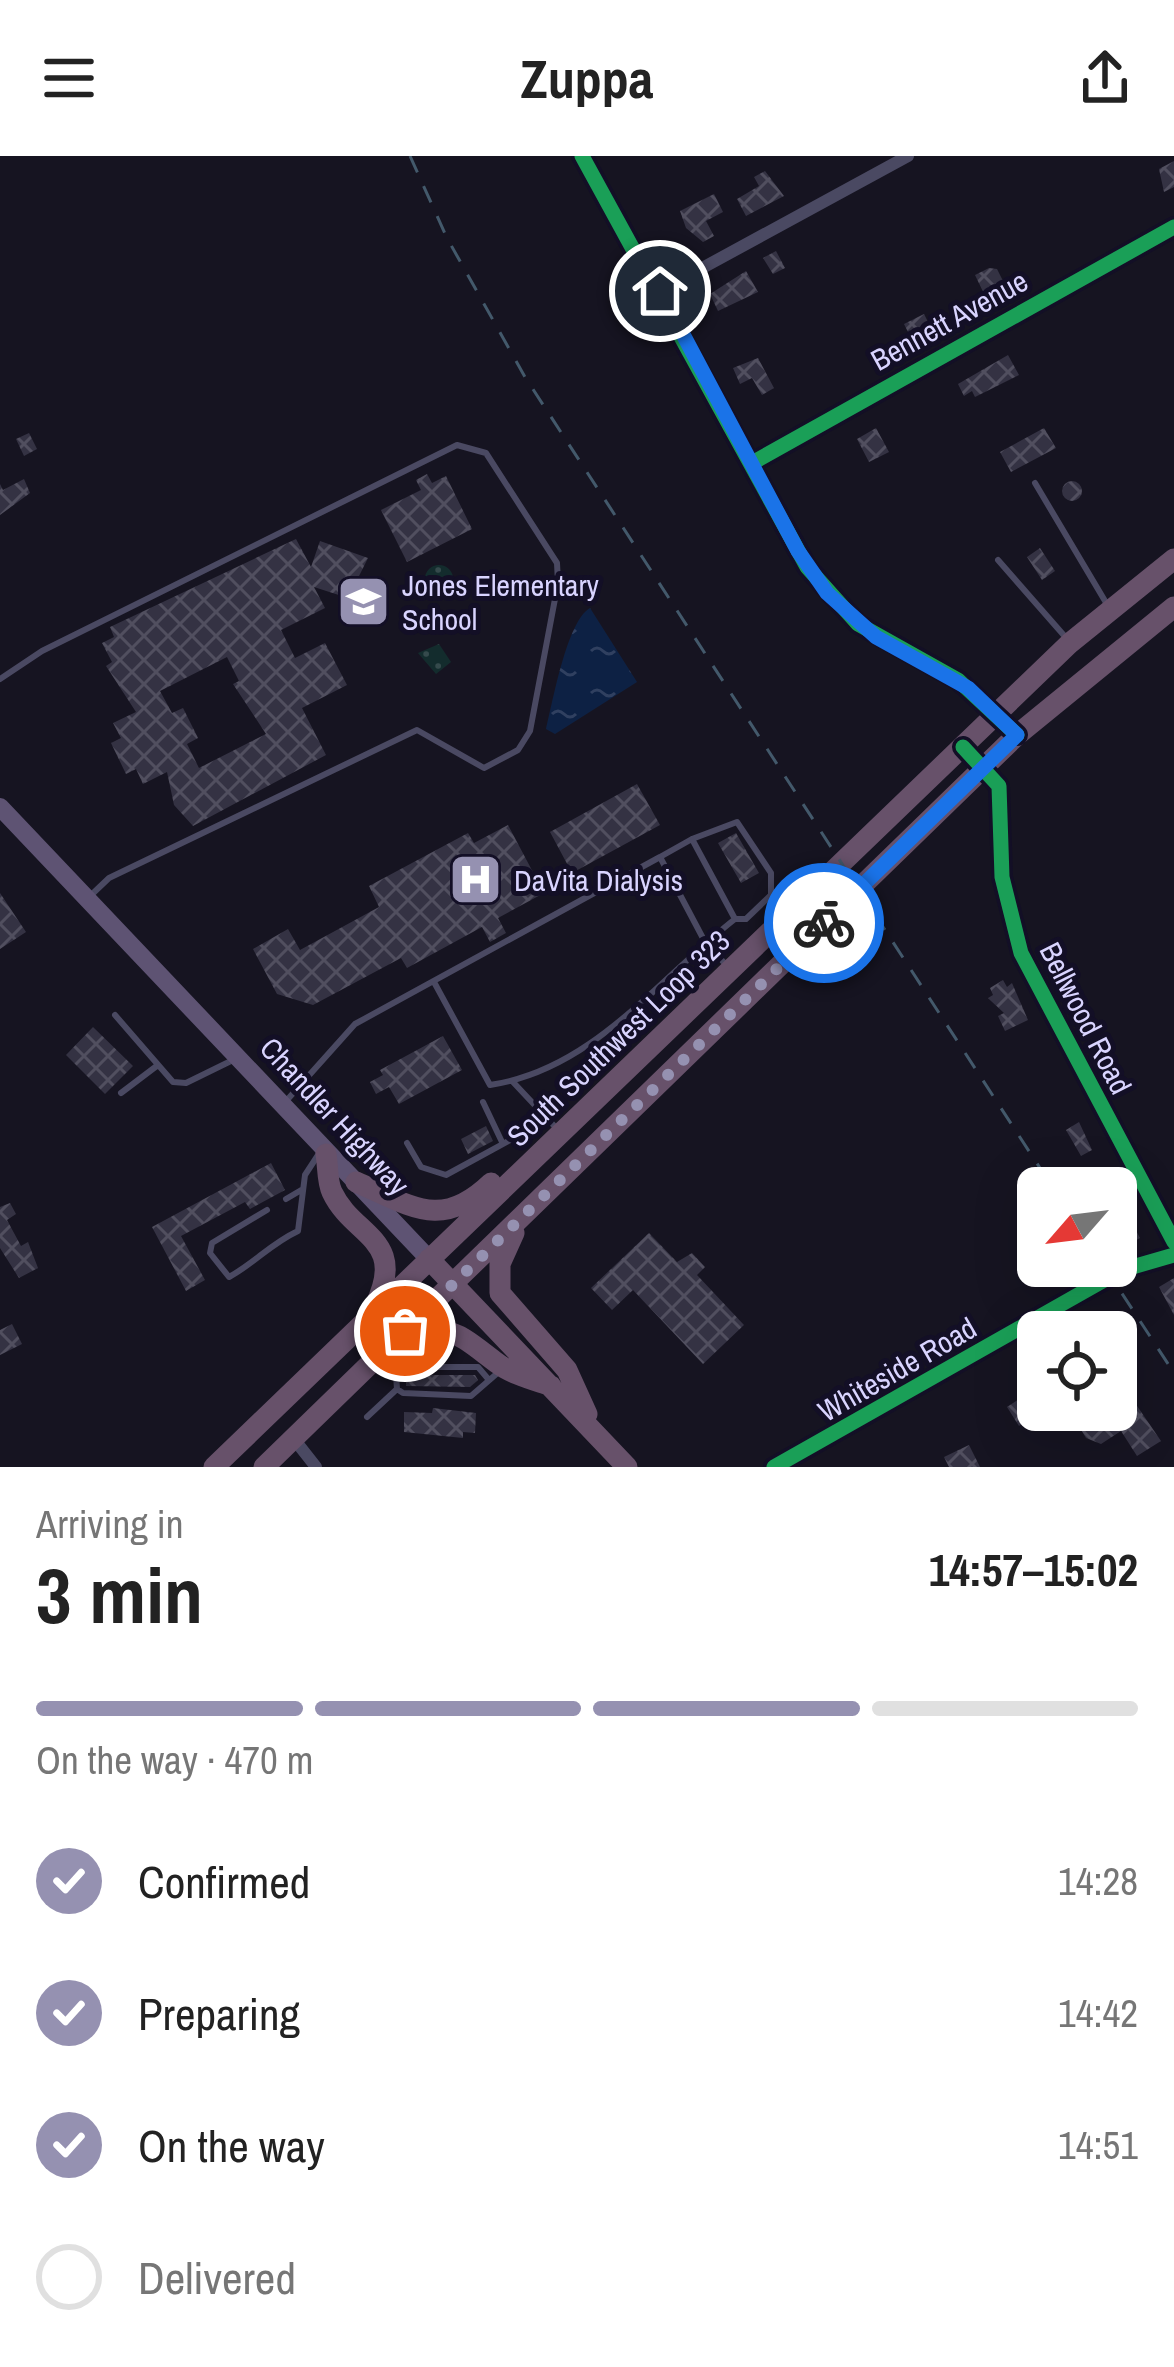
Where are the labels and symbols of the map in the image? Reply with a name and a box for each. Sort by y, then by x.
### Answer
pin [609,240,711,342]
street label: Bennett Avenue [864,260,1034,380]
place label: Jones Elementary School [402,565,600,639]
school or university icon: Jones Elementary School [335,574,391,630]
hospital icon: DaVita Dialysis [447,852,503,908]
place label: DaVita Dialysis [514,860,683,900]
courier [764,863,884,983]
street label: South Southwest Loop 323 [498,921,738,1155]
street label: Bellwood Road [1031,935,1141,1101]
street label: Chandler Highway [251,1028,419,1204]
north arrow [1017,1167,1137,1287]
pin [354,1280,456,1382]
street label: Whiteside Road [811,1308,983,1430]

